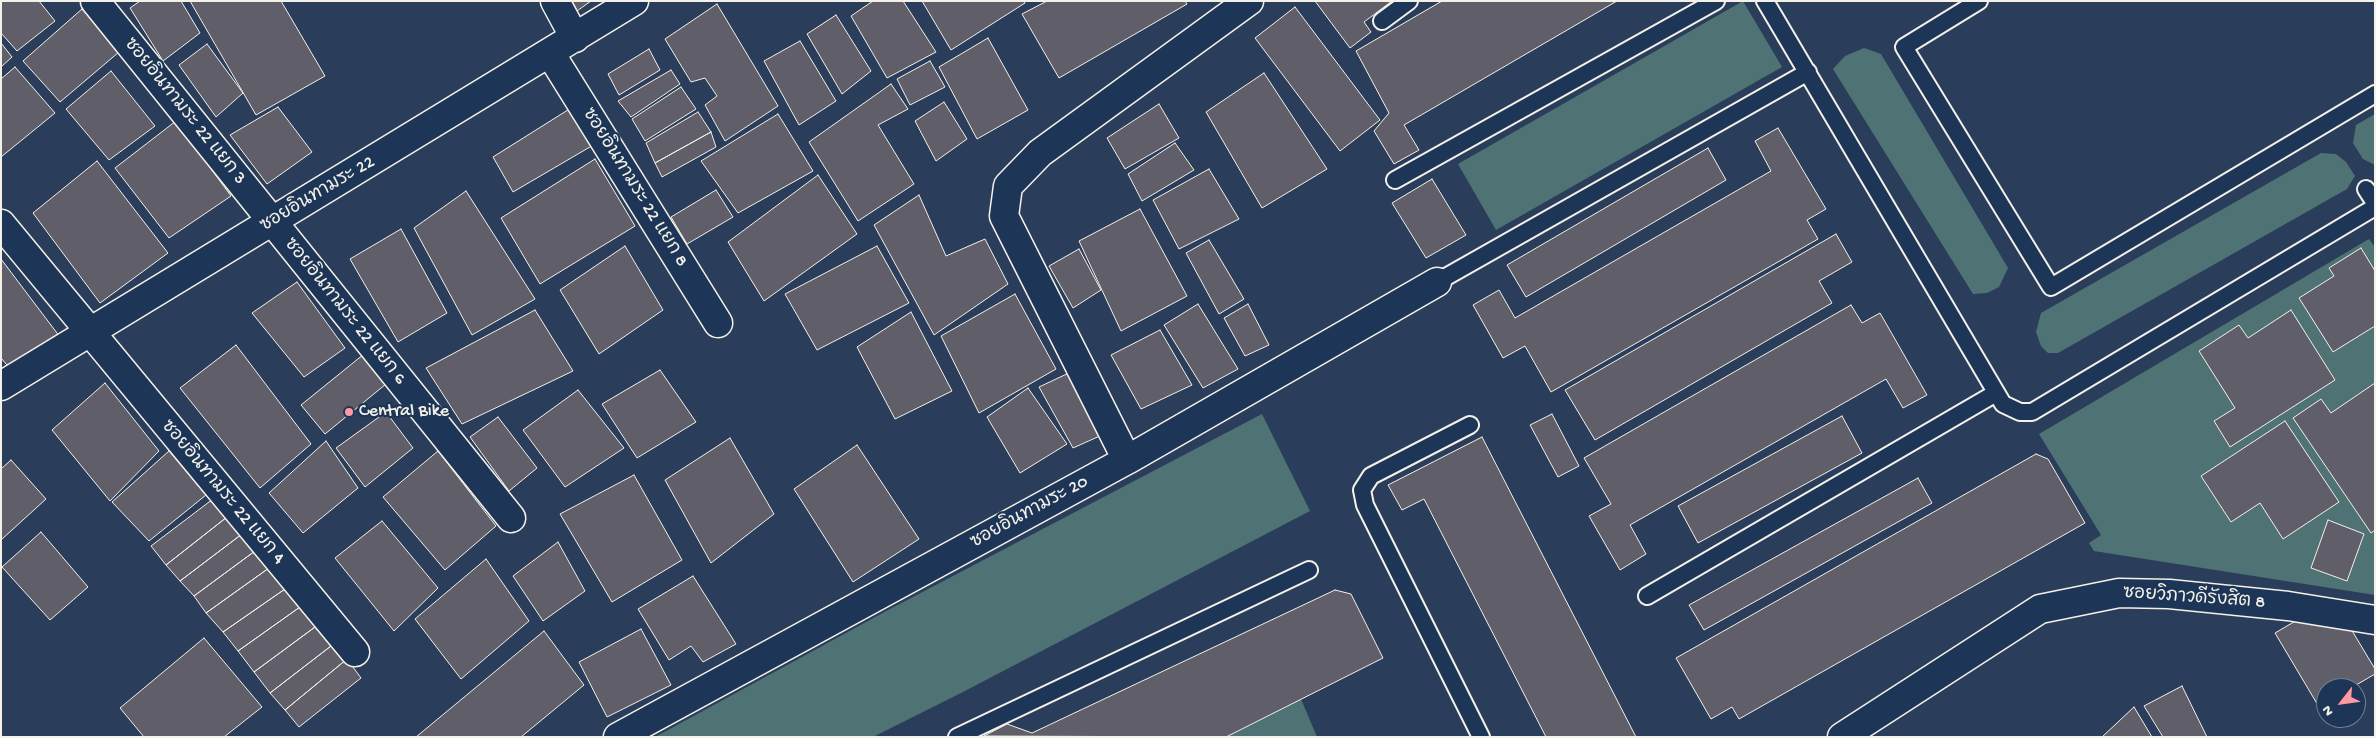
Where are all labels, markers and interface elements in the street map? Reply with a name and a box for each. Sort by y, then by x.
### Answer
street label: ซอยอินทามระ 22 แยก 3 [118,34,250,190]
street label: ซอยอินทามระ 22 แยก 8 [576,105,692,271]
street label: ซอยอินทามระ 22 [257,152,379,238]
street label: ซอยอินทามระ 22 แยก 6 [278,234,410,390]
place label: Central Bike [359,401,449,423]
marker: Central Bike [343,406,355,418]
street label: ซอยอินทามระ 22 แยก 4 [155,417,289,569]
street label: ซอยอินทามระ 20 [967,472,1093,554]
street label: ซอยวิภาวดีรังสิต 8 [2122,583,2266,615]
north arrow [2316,678,2366,728]
text: N [2319,702,2338,718]

